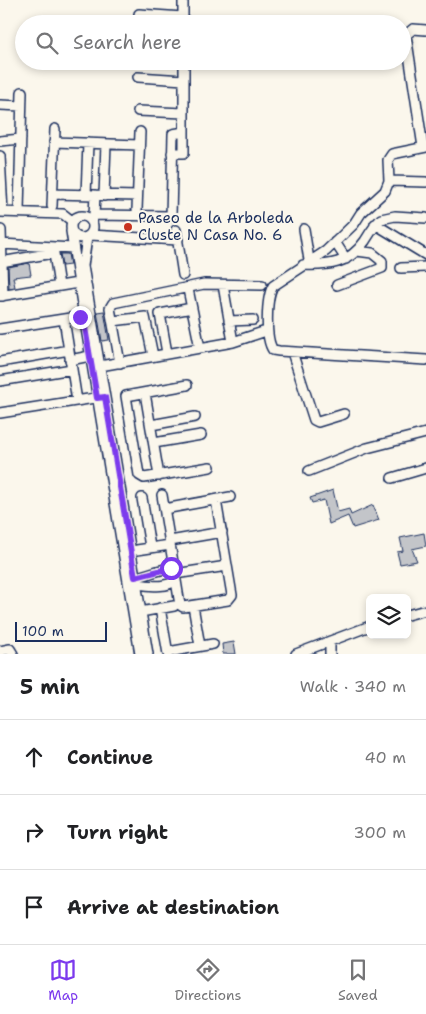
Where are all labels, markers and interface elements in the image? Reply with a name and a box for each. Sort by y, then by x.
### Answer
search box [15,15,411,70]
icon: search [33,29,61,57]
text: Search here [73,30,182,55]
place label: Paseo de la Arboleda Cluste N Casa No. 6 [138,208,294,245]
marker: Paseo de la Arboleda Cluste N Casa No. 6 [122,221,134,233]
route end [69,306,92,329]
route start [160,557,183,580]
map controls [366,594,411,639]
button: layers [366,594,411,639]
scale bar [15,619,108,642]
text: 100 m [22,622,64,640]
text: 5 min [20,673,80,701]
text: Walk · 340 m [300,676,406,697]
icon: ahead [20,743,48,771]
text: Continue [67,745,153,770]
text: 40 m [364,747,406,768]
icon: right [20,818,48,846]
text: Turn right [67,820,168,845]
text: 300 m [354,822,406,843]
icon: arrive [20,893,48,921]
text: Arrive at destination [67,895,279,920]
tab: Map [48,956,78,1004]
tab: Directions [175,956,242,1004]
tab: Saved [338,956,378,1004]

